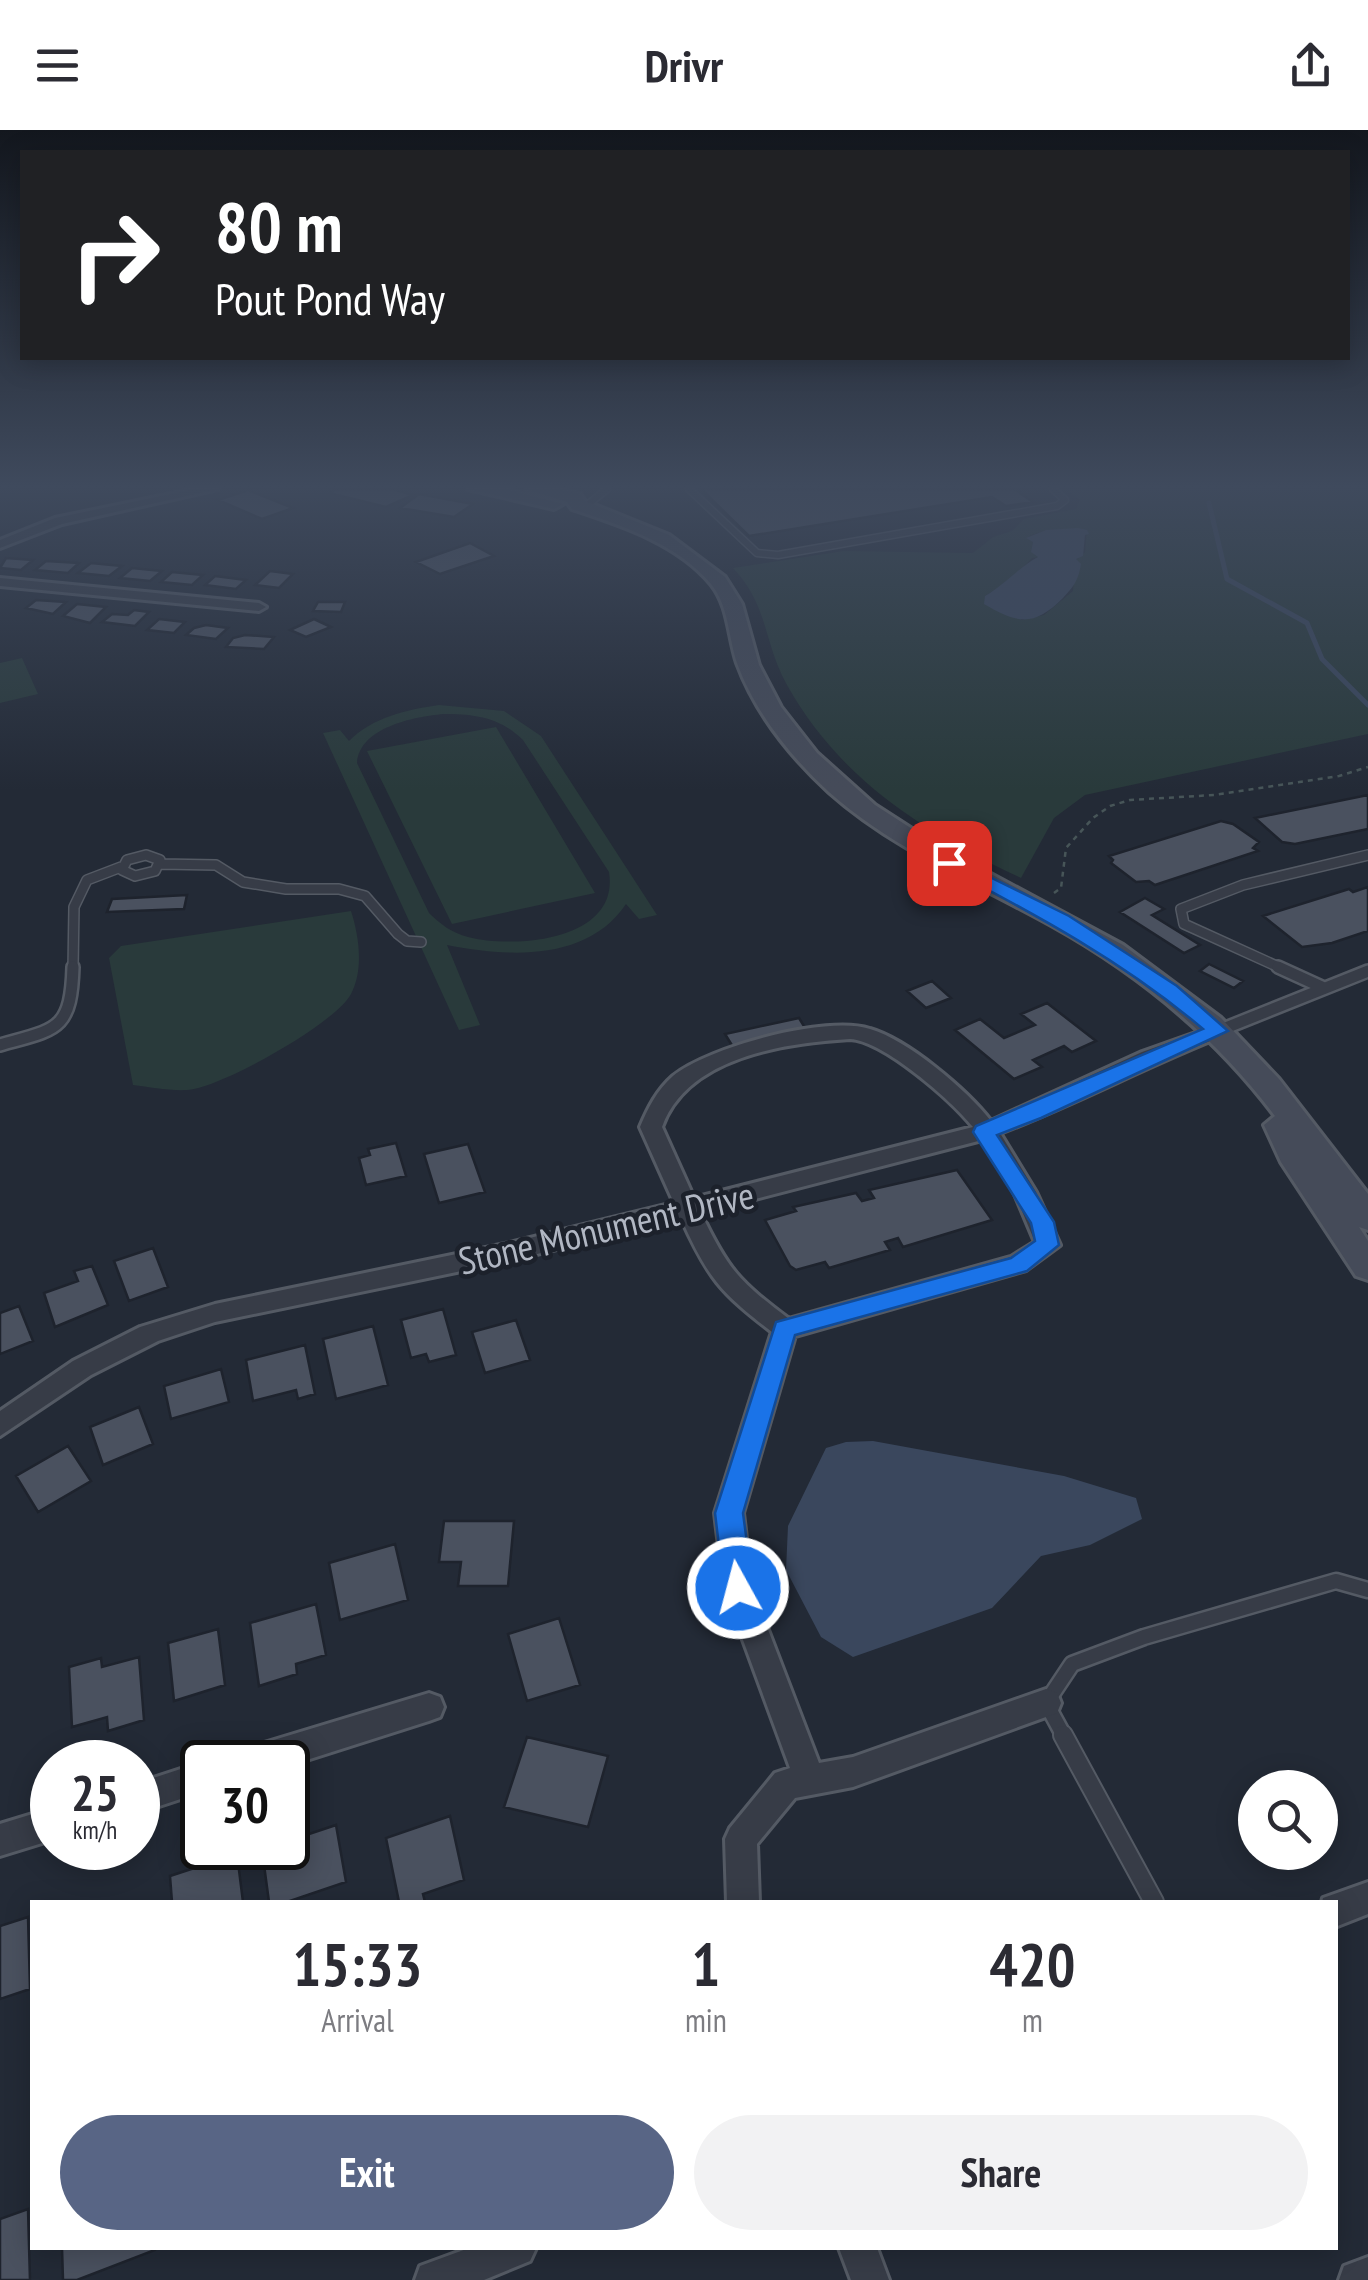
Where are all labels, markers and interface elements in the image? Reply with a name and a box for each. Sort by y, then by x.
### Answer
text: Drivr [645,36,723,94]
icon: menu [30,38,85,93]
icon: share [1283,38,1338,93]
text: 80 m [215,181,343,271]
icon: right [50,190,180,320]
text: Pout Pond Way [215,269,445,327]
pin [907,821,992,906]
icon: arrive [922,836,977,891]
street label: Stone Monument Drive [453,1169,759,1285]
position arrow [686,1536,790,1640]
speed limit sign: 30 [180,1740,310,1870]
text: 25 [71,1760,119,1825]
map controls [1238,1770,1338,1870]
button: search [1238,1770,1338,1870]
text: km/h [73,1814,117,1846]
text: 15:33 [293,1925,422,2003]
text: 1 [692,1925,720,2003]
text: 420 [989,1925,1075,2003]
text: Arrival [321,1999,394,2041]
text: min [685,1999,727,2041]
text: m [1022,1999,1043,2041]
button: Exit [60,2115,674,2230]
button: Share [694,2115,1308,2230]

